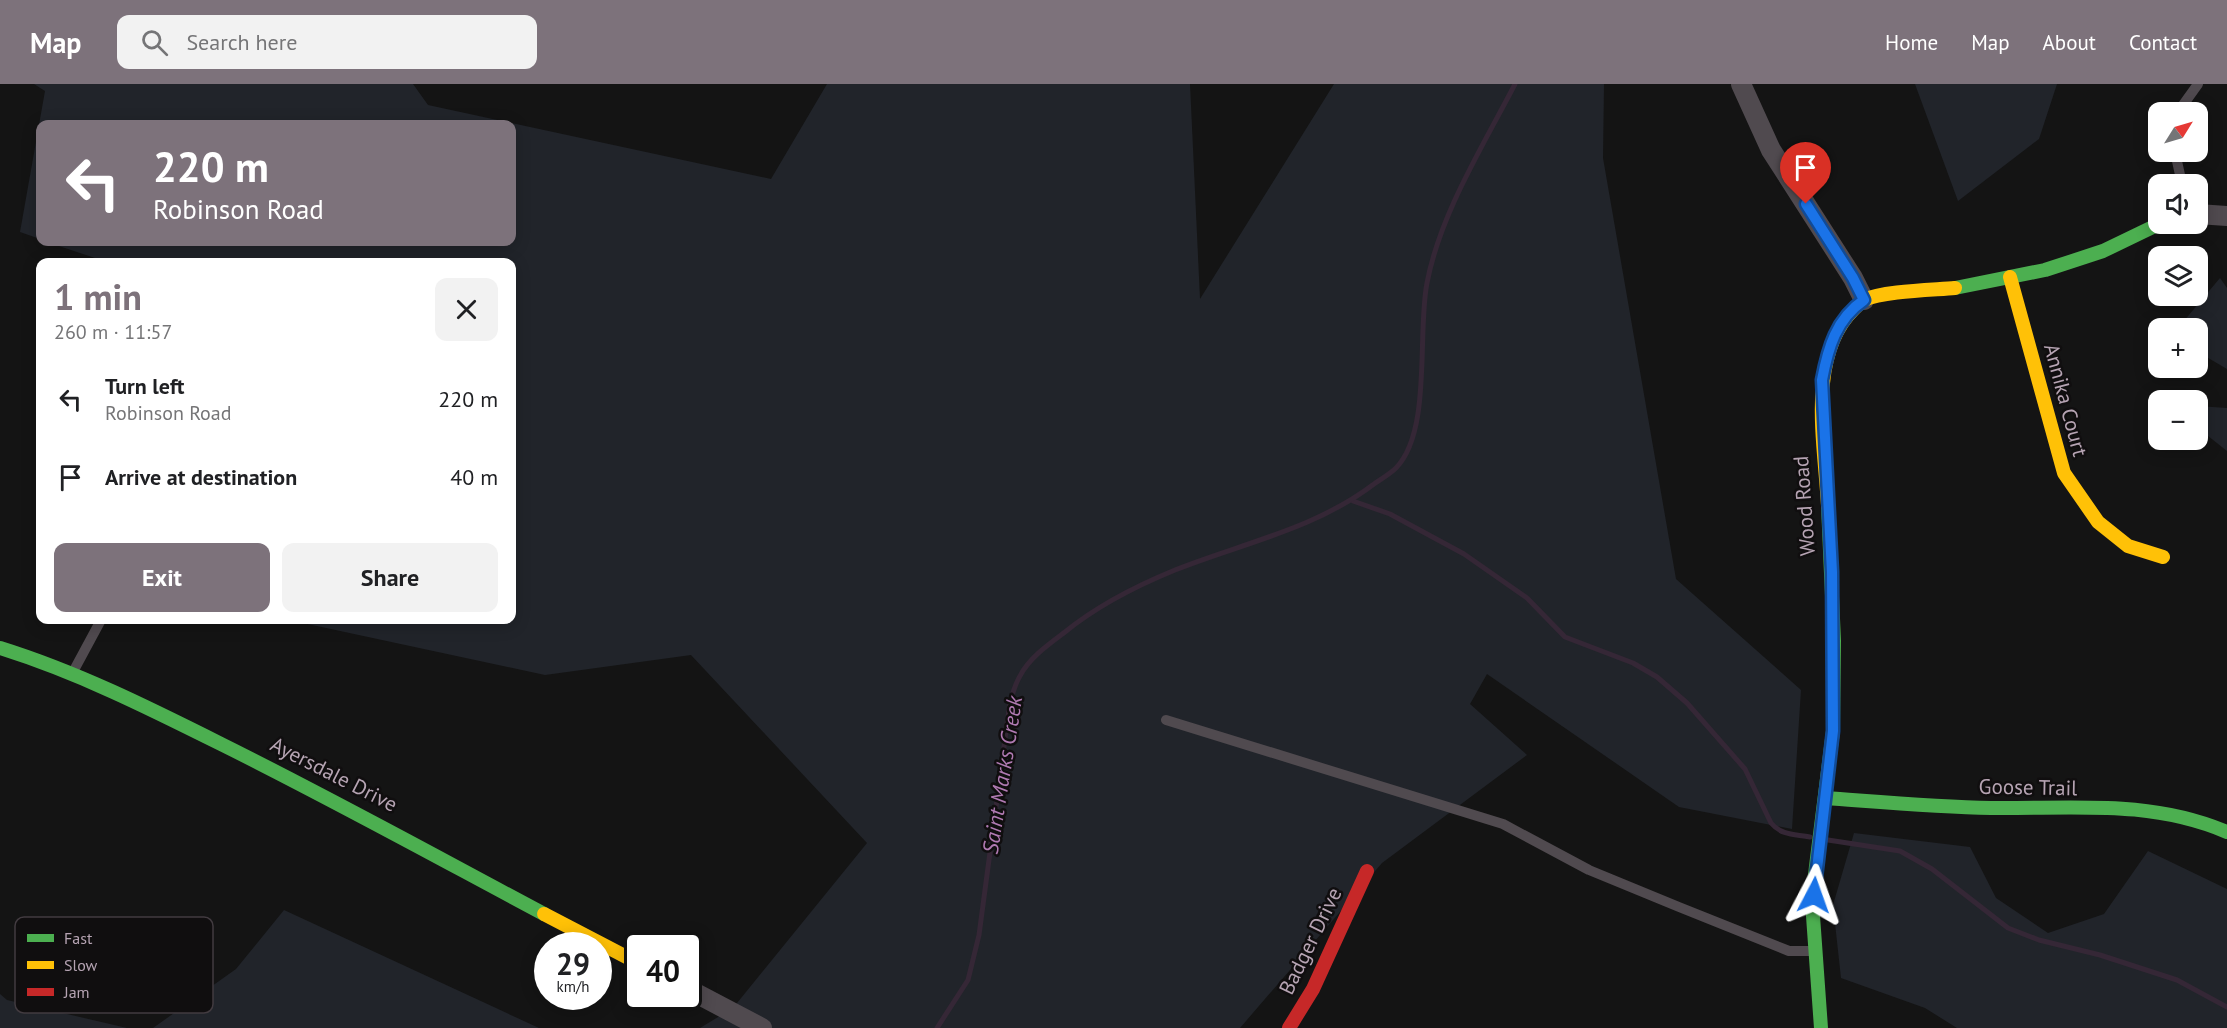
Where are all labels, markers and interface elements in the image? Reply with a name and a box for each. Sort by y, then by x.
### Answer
search box [117,15,537,69]
text: Map [30,24,81,61]
icon: search [138,26,171,59]
text: Search here [186,28,297,56]
text: Home [1885,29,1938,56]
text: Map [1971,29,2010,56]
text: About [2043,29,2096,56]
text: Contact [2129,29,2197,56]
north arrow [2148,102,2208,162]
map controls [2148,102,2208,450]
text: 220 m [153,139,269,194]
pin [1780,142,1831,204]
icon: left [54,144,132,222]
icon: arrive [1789,151,1822,184]
button: sound [2148,174,2208,234]
text: Robinson Road [153,192,324,226]
button: layers [2148,246,2208,306]
text: 1 min [54,273,142,320]
button: close [435,278,498,341]
button: + [2148,318,2208,378]
text: 260 m · 11:57 [54,319,172,345]
street label: Annika Court [2038,341,2094,459]
text: Turn left [105,372,185,400]
icon: left [54,383,87,416]
text: 220 m [438,385,498,413]
button: − [2148,390,2208,450]
text: Robinson Road [105,400,232,426]
street label: Wood Road [1787,455,1821,557]
icon: arrive [54,461,87,494]
text: Arrive at destination [105,463,297,491]
text: 40 m [450,463,498,491]
button: Exit [54,543,270,612]
button: Share [282,543,498,612]
water label: Saint Marks Creek [976,693,1028,856]
street label: Ayersdale Drive [266,730,402,818]
street label: Goose Trail [1978,773,2078,801]
position arrow [1782,863,1846,927]
street label: Badger Drive [1272,883,1348,999]
legend [15,917,213,1013]
text: Fast [64,928,93,948]
speed limit sign: 40 [624,932,702,1010]
text: 29 [556,944,590,983]
text: Slow [64,955,98,975]
text: km/h [557,977,589,996]
text: Jam [63,982,90,1002]

